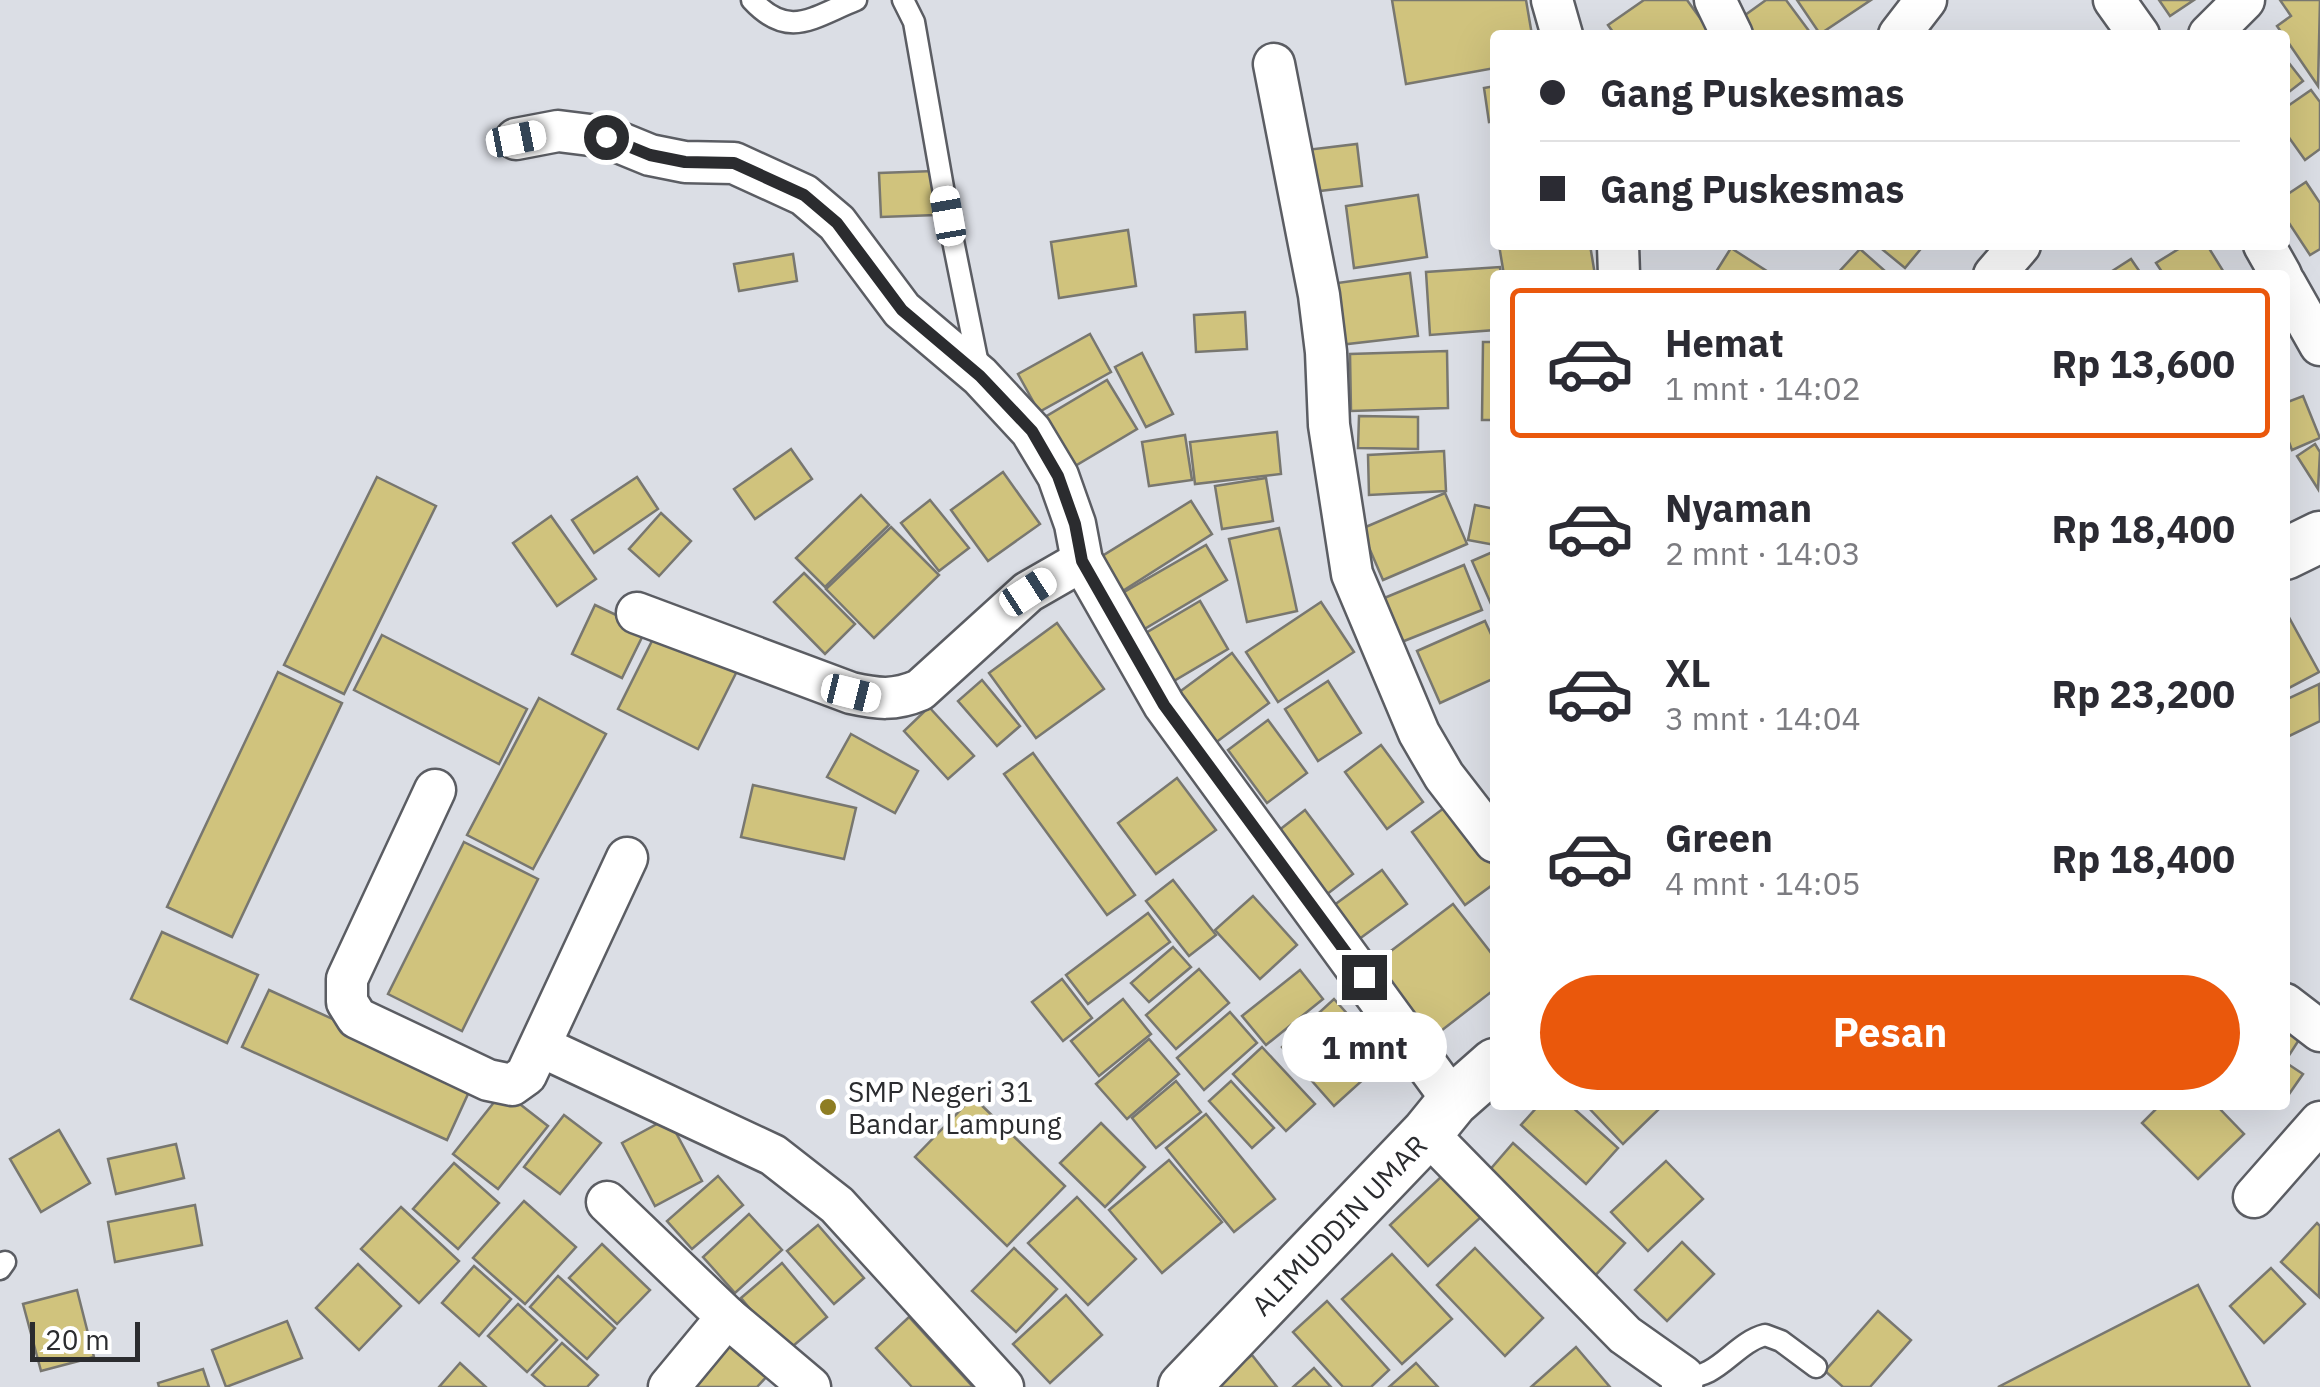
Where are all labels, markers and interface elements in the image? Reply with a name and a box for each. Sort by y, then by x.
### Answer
text: Gang Puskesmas [1600,68,1904,117]
route start [584,115,629,160]
car [484,119,548,159]
text: Gang Puskesmas [1600,164,1904,213]
car [928,184,968,248]
icon: car [1545,318,1635,408]
text: Hemat [1665,318,1784,367]
text: Rp 13,600 [2052,339,2235,388]
text: 1 mnt · 14:02 [1665,367,1861,409]
icon: car [1545,483,1635,573]
text: Nyaman [1665,483,1812,532]
text: Rp 18,400 [2052,504,2235,553]
text: 2 mnt · 14:03 [1665,532,1861,574]
car [995,563,1061,621]
icon: car [1545,648,1635,738]
text: XL [1665,648,1711,697]
text: Rp 23,200 [2052,669,2235,718]
car [818,671,884,715]
text: 3 mnt · 14:04 [1665,697,1861,739]
icon: car [1545,813,1635,903]
text: Green [1665,813,1773,862]
text: Rp 18,400 [2052,834,2235,883]
text: 4 mnt · 14:05 [1665,862,1861,904]
route end [1342,955,1387,1000]
button: Pesan [1540,975,2240,1090]
callout: 1 mnt [1282,1012,1446,1082]
text: 1 mnt [1321,1026,1408,1068]
place label: SMP Negeri 31 Bandar Lampung [848,1073,1062,1142]
marker: SMP Negeri 31 Bandar Lampung [817,1096,839,1118]
street label: ALIMUDDIN UMAR [1243,1127,1435,1323]
scale bar [30,1317,140,1362]
text: 20 m [45,1321,110,1358]

